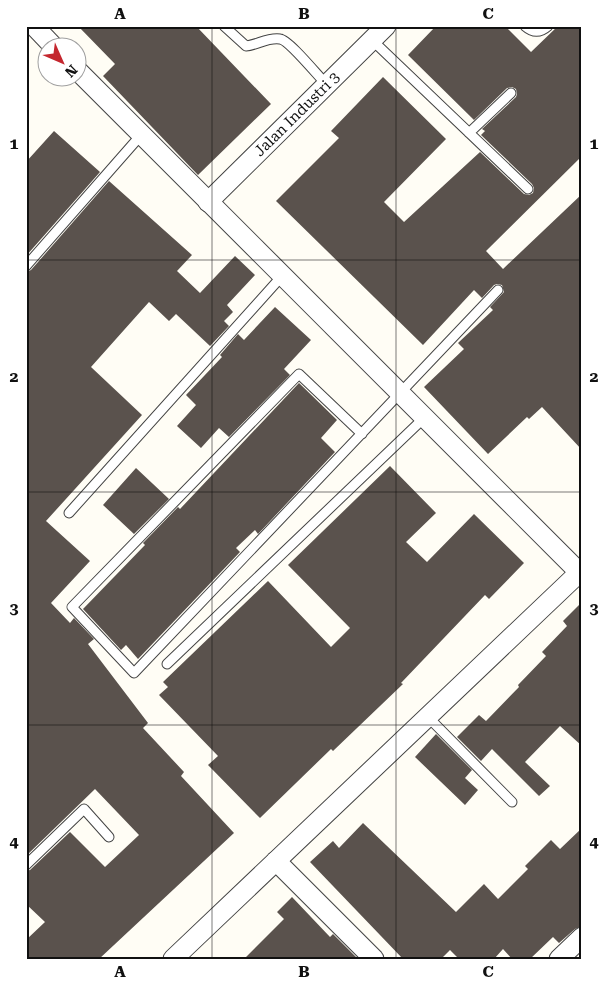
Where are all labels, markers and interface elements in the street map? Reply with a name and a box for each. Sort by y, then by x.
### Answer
text: A [114,4,126,23]
text: B [298,4,310,23]
text: C [482,4,494,23]
north arrow [38,38,88,88]
text: N [62,62,81,81]
street label: Jalan Industri 3 [250,68,343,160]
text: 1 [10,134,19,153]
text: 1 [590,134,599,153]
text: 2 [10,367,19,386]
text: 2 [590,367,599,386]
text: 3 [10,599,19,618]
text: 3 [590,599,599,618]
text: 4 [10,832,19,851]
text: 4 [590,832,599,851]
text: A [114,962,126,981]
text: B [298,962,310,981]
text: C [482,962,494,981]

